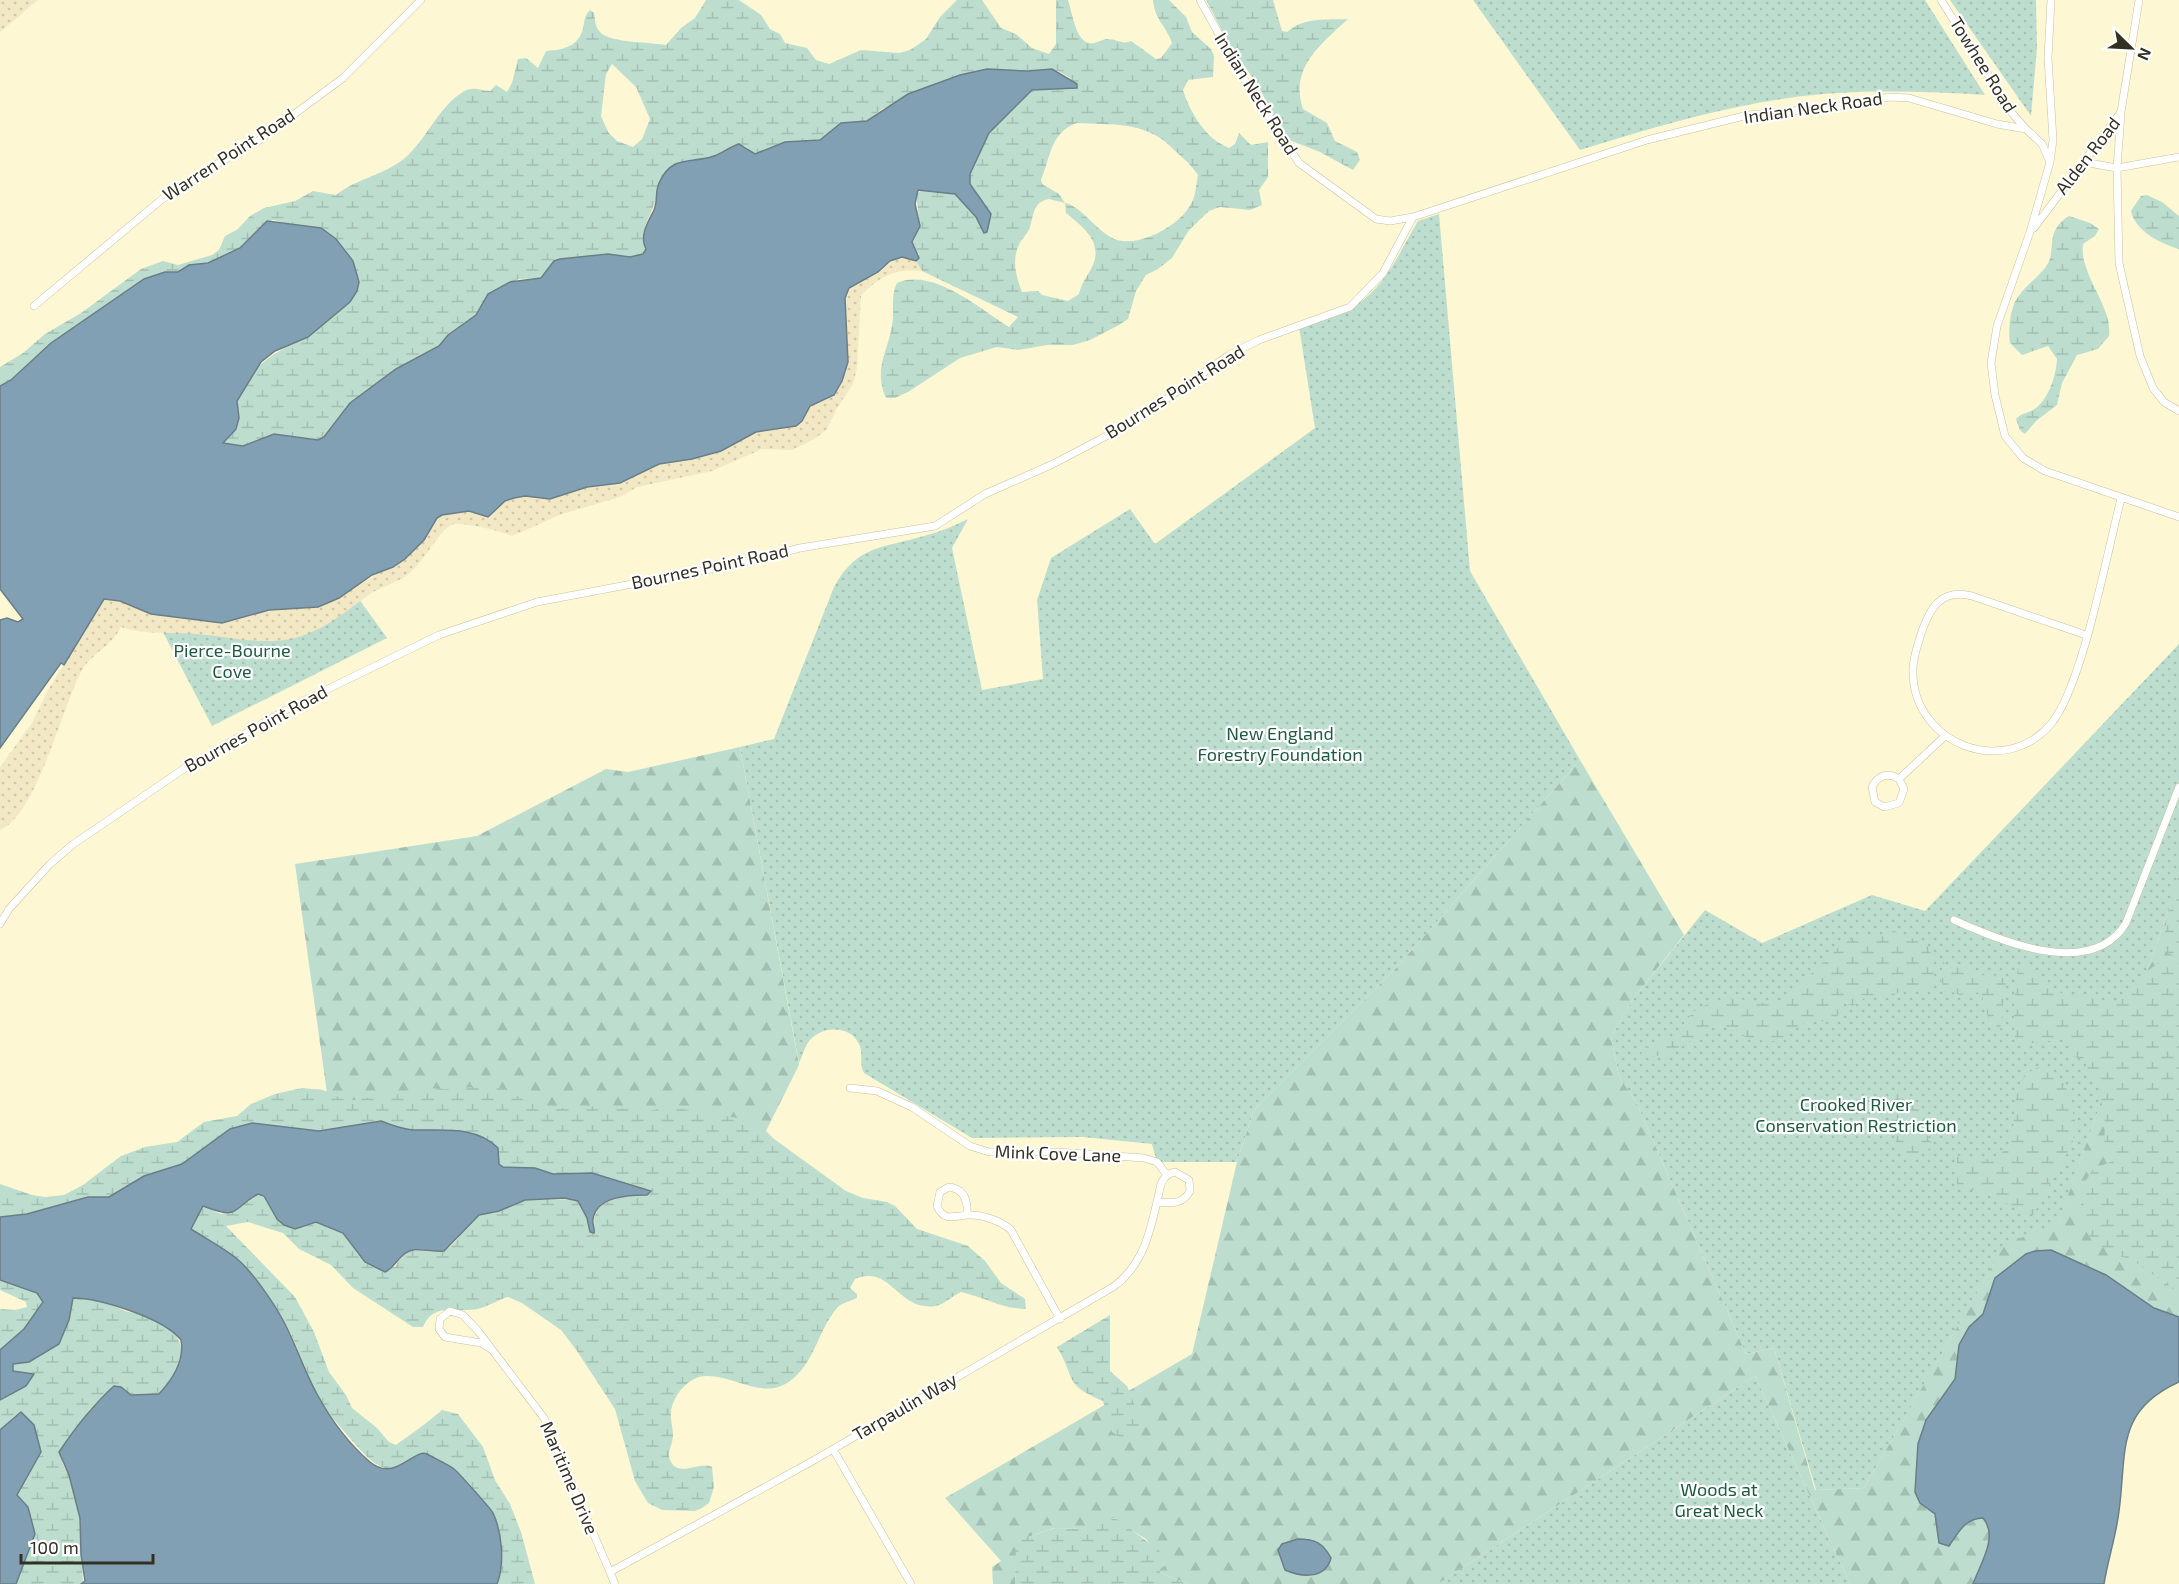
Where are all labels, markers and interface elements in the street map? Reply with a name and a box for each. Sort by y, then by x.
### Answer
street label: Towhee Road [1946,13,2022,116]
north arrow [2101,18,2161,78]
street label: Indian Neck Road [1210,28,1303,159]
text: N [2134,45,2156,63]
street label: Indian Neck Road [1742,86,1884,128]
street label: Warren Point Road [158,103,299,205]
street label: Alden Road [2050,112,2124,199]
street label: Bournes Point Road [1101,339,1248,443]
street label: Bournes Point Road [629,539,790,593]
park label: Pierce-Bourne Cove [173,639,291,682]
street label: Bournes Point Road [180,680,331,777]
park label: New England Forestry Foundation [1197,722,1363,765]
park label: Crooked River Conservation Restriction [1755,1093,1957,1136]
street label: Mink Cove Lane [994,1140,1122,1166]
street label: Tarpaulin Way [848,1367,961,1445]
street label: Maritime Drive [536,1418,604,1538]
park label: Woods at Great Neck [1674,1478,1764,1521]
scale bar [21,1527,153,1565]
text: 100 m [30,1536,79,1558]

